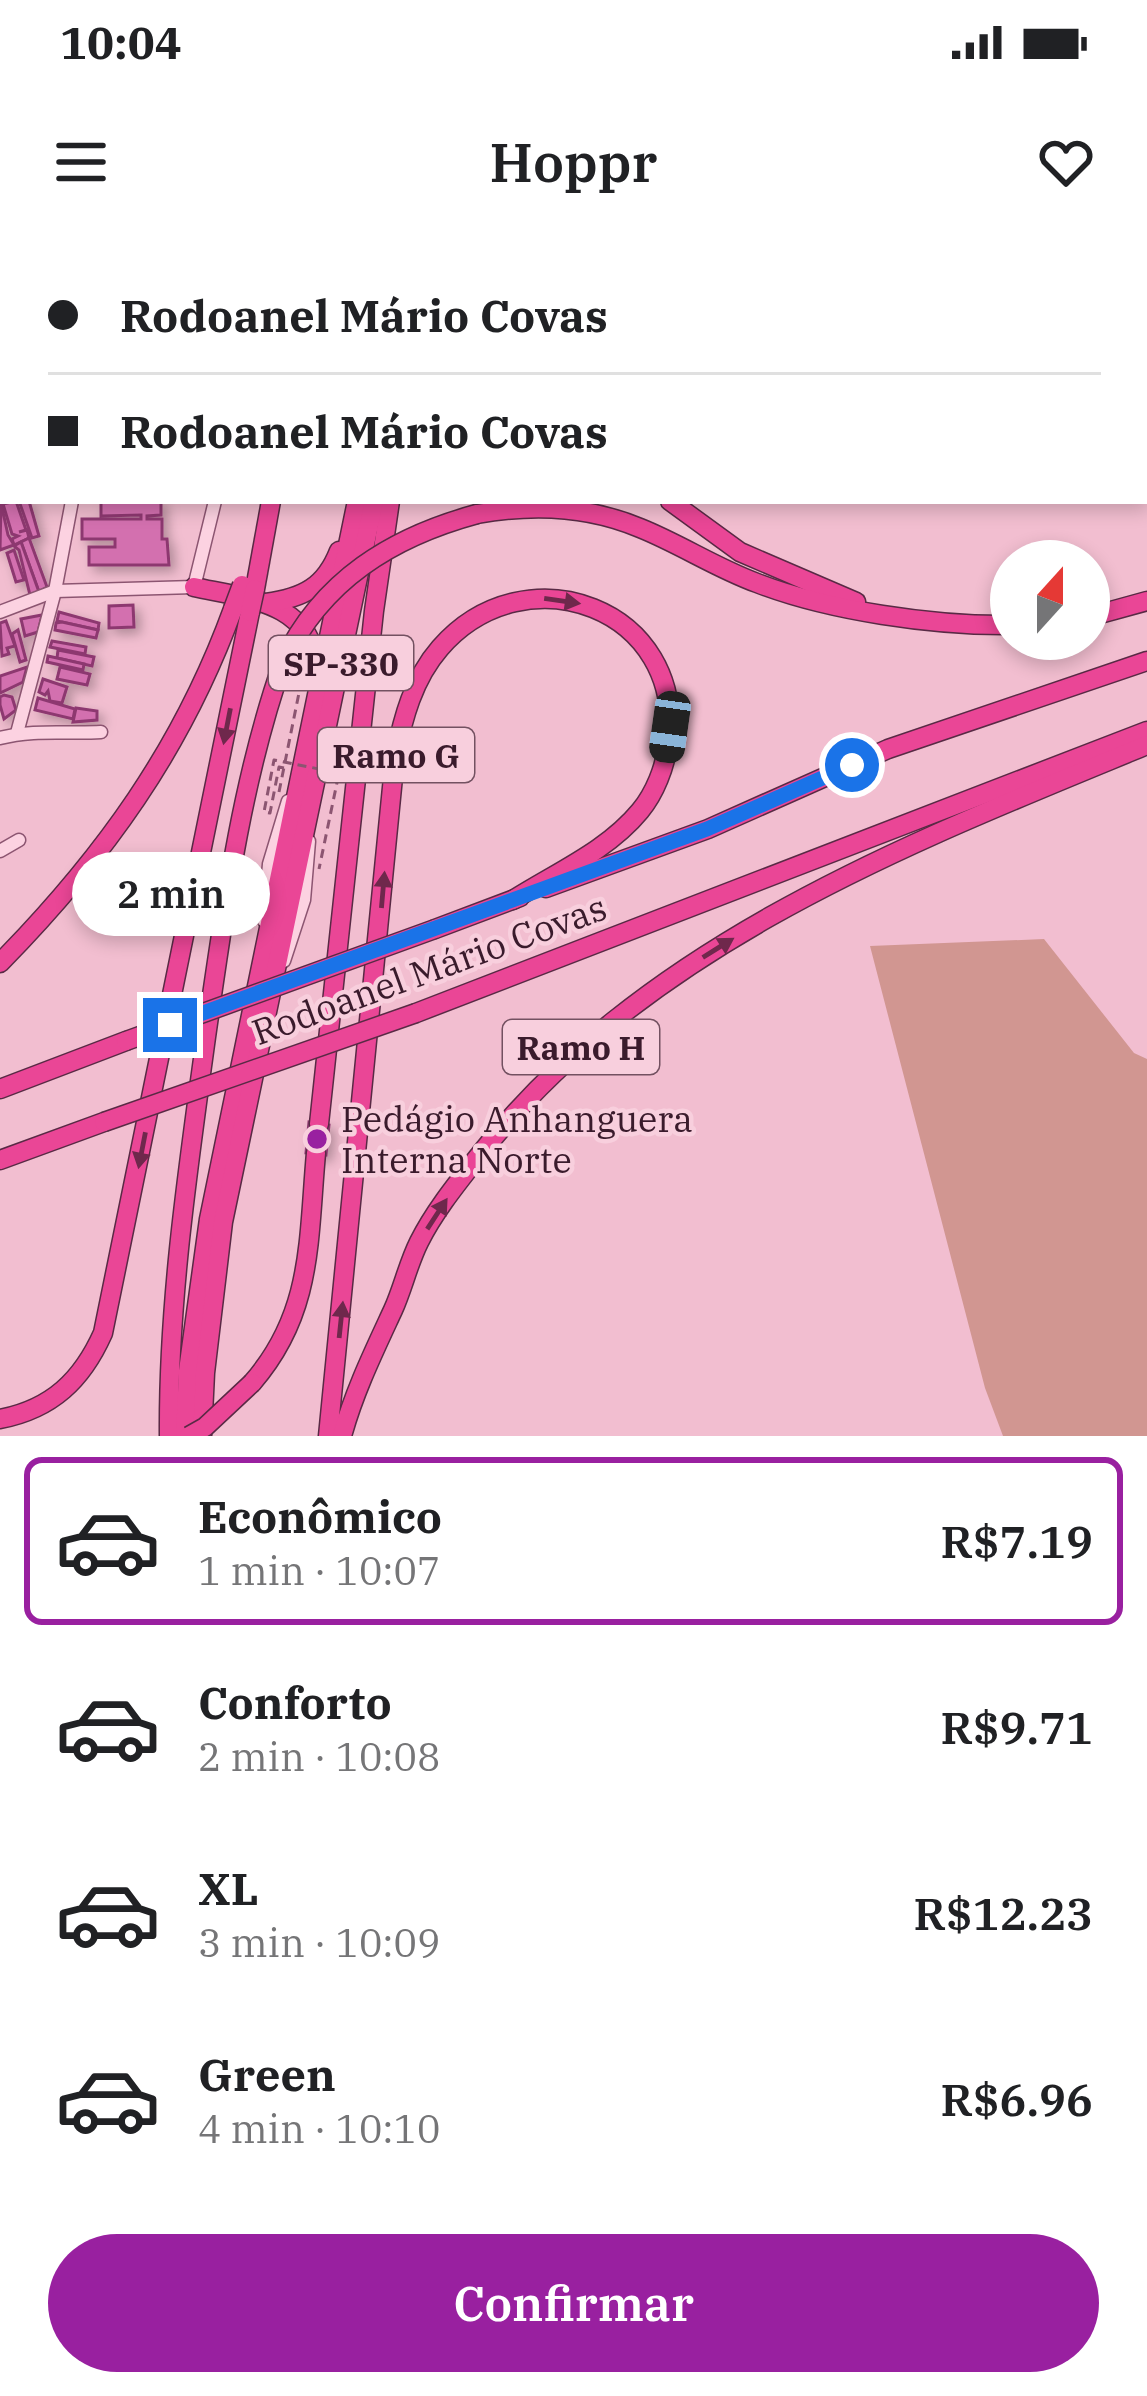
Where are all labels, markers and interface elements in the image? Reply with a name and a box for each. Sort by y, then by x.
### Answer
text: 10:04 [60,13,182,71]
text: Hoppr [490,127,657,197]
icon: menu [48,129,114,195]
icon: heart [1033,129,1099,195]
text: Rodoanel Mário Covas [120,286,608,344]
text: Rodoanel Mário Covas [120,402,608,460]
north arrow [990,540,1110,660]
map controls [990,540,1110,660]
one-way arrow [544,592,582,611]
road number: SP-330 [269,636,413,690]
car [647,689,693,765]
one-way arrow [217,708,236,746]
road number: Ramo G [318,728,474,782]
route start [825,738,879,792]
callout: 2 min [71,851,269,935]
text: 2 min [117,868,225,919]
one-way arrow [374,871,393,908]
street label: Rodoanel Mário Covas [245,883,613,1055]
one-way arrow [701,938,735,959]
route end [143,998,197,1052]
road number: Ramo H [503,1020,659,1074]
place label: Pedágio Anhanguera Interna Norte [341,1095,693,1183]
marker: Pedágio Anhanguera Interna Norte [304,1126,330,1152]
one-way arrow [132,1131,151,1169]
one-way arrow [426,1197,448,1230]
one-way arrow [332,1301,351,1338]
icon: car [54,1487,162,1595]
text: Econômico [198,1487,442,1545]
text: R$7.19 [941,1512,1093,1570]
text: 1 min · 10:07 [198,1545,440,1596]
icon: car [54,1673,162,1781]
text: Conforto [198,1673,392,1731]
text: R$9.71 [941,1698,1093,1756]
text: 2 min · 10:08 [198,1731,440,1782]
icon: car [54,1859,162,1967]
text: XL [198,1859,259,1917]
text: R$12.23 [914,1884,1093,1942]
text: 3 min · 10:09 [198,1917,440,1968]
icon: car [54,2045,162,2153]
text: Green [198,2045,336,2103]
text: R$6.96 [941,2070,1093,2128]
text: 4 min · 10:10 [198,2103,440,2154]
button: Confirmar [48,2234,1099,2372]

